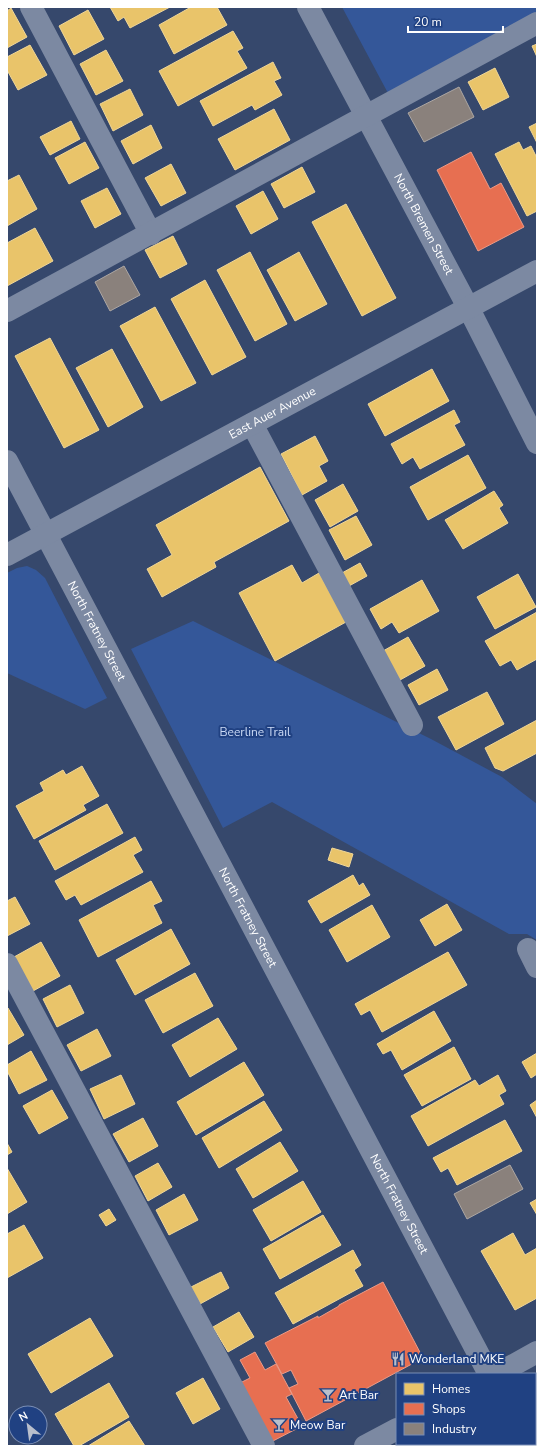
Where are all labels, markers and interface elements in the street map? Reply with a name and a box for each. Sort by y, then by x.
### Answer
scale bar [408,8,503,34]
text: 20 m [414,14,442,30]
street label: North Bremen Street [390,171,458,278]
street label: East Auer Avenue [226,383,319,443]
street label: North Fratney Street [64,578,130,684]
park label: Beerline Trail [219,724,291,740]
street label: North Fratney Street [215,865,281,971]
street label: North Fratney Street [366,1151,432,1257]
restaurant icon: Wonderland MKE [390,1351,406,1367]
place label: Wonderland MKE [409,1351,504,1367]
legend [396,1373,536,1445]
text: Homes [432,1381,470,1397]
bar icon: Art Bar [320,1387,336,1403]
place label: Art Bar [339,1387,379,1403]
text: Shops [432,1401,466,1417]
north arrow [8,1405,48,1445]
text: N [16,1408,31,1425]
bar icon: Meow Bar [271,1417,287,1433]
place label: Meow Bar [290,1417,346,1433]
text: Industry [432,1421,477,1437]

